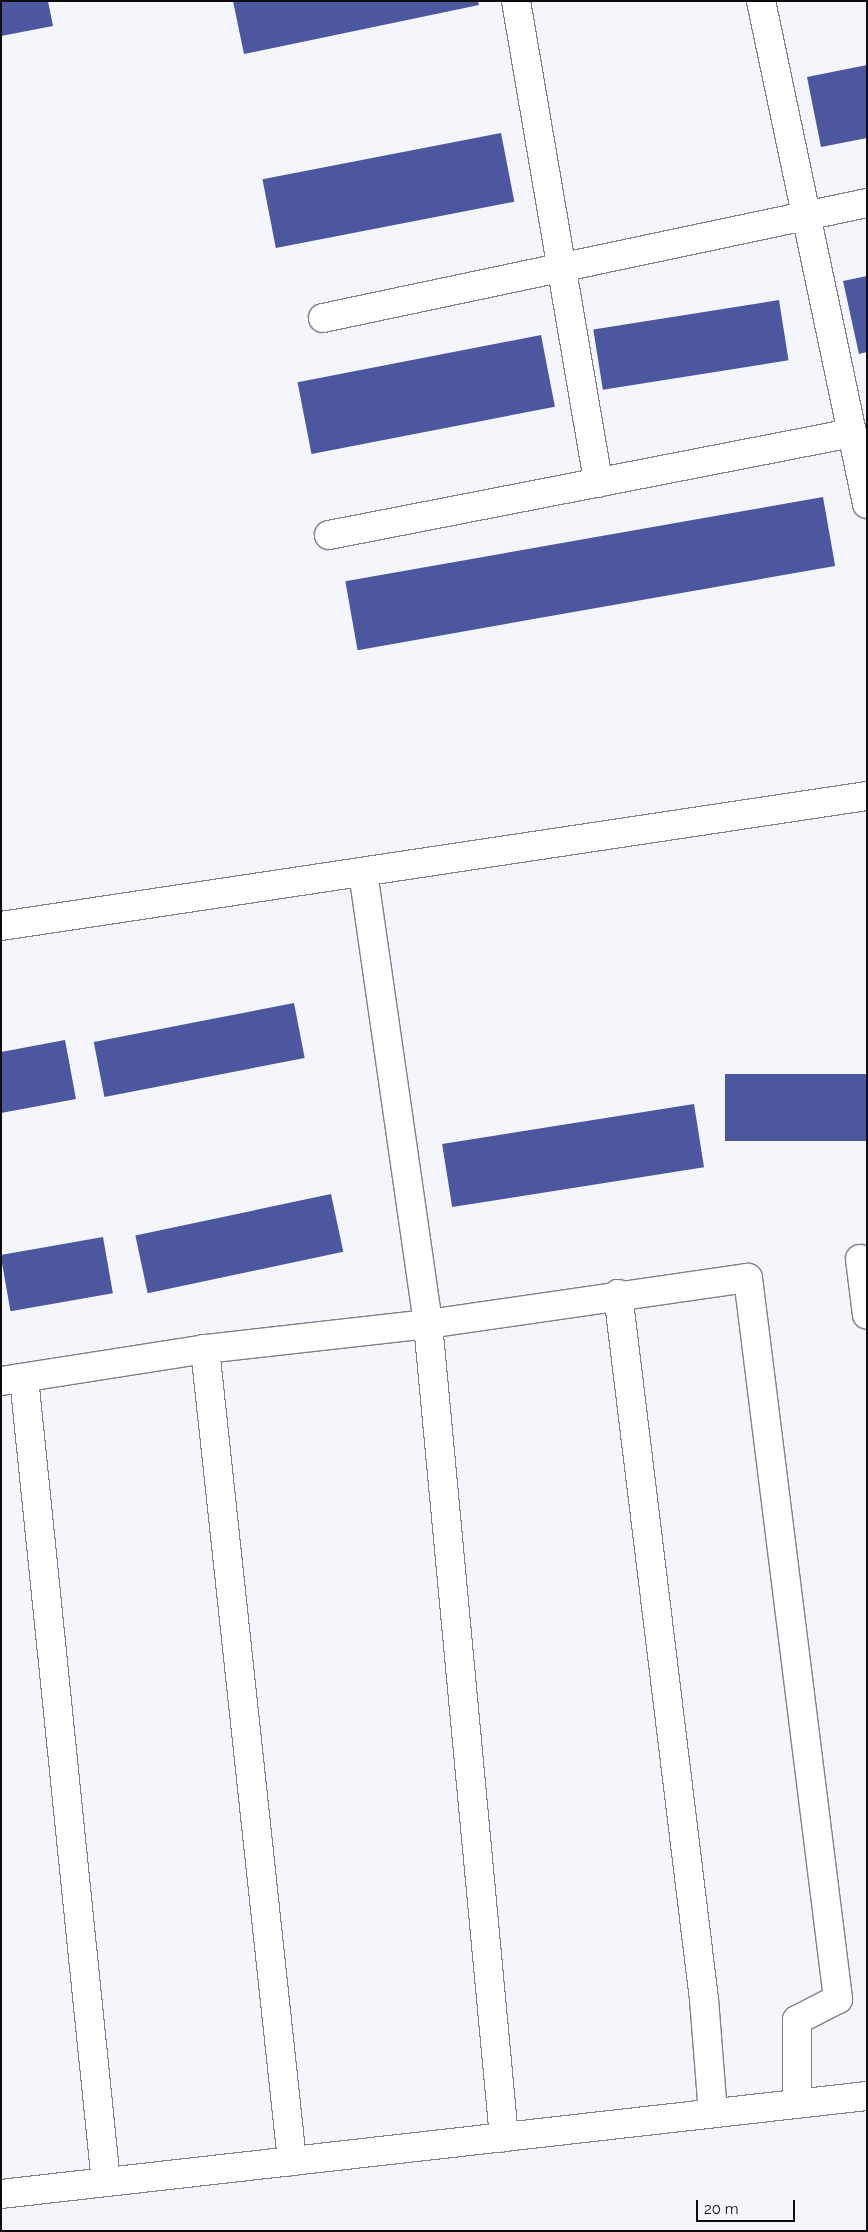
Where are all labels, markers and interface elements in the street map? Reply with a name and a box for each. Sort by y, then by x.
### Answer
scale bar [698,2190,797,2222]
text: 20 m [704,2200,739,2218]

